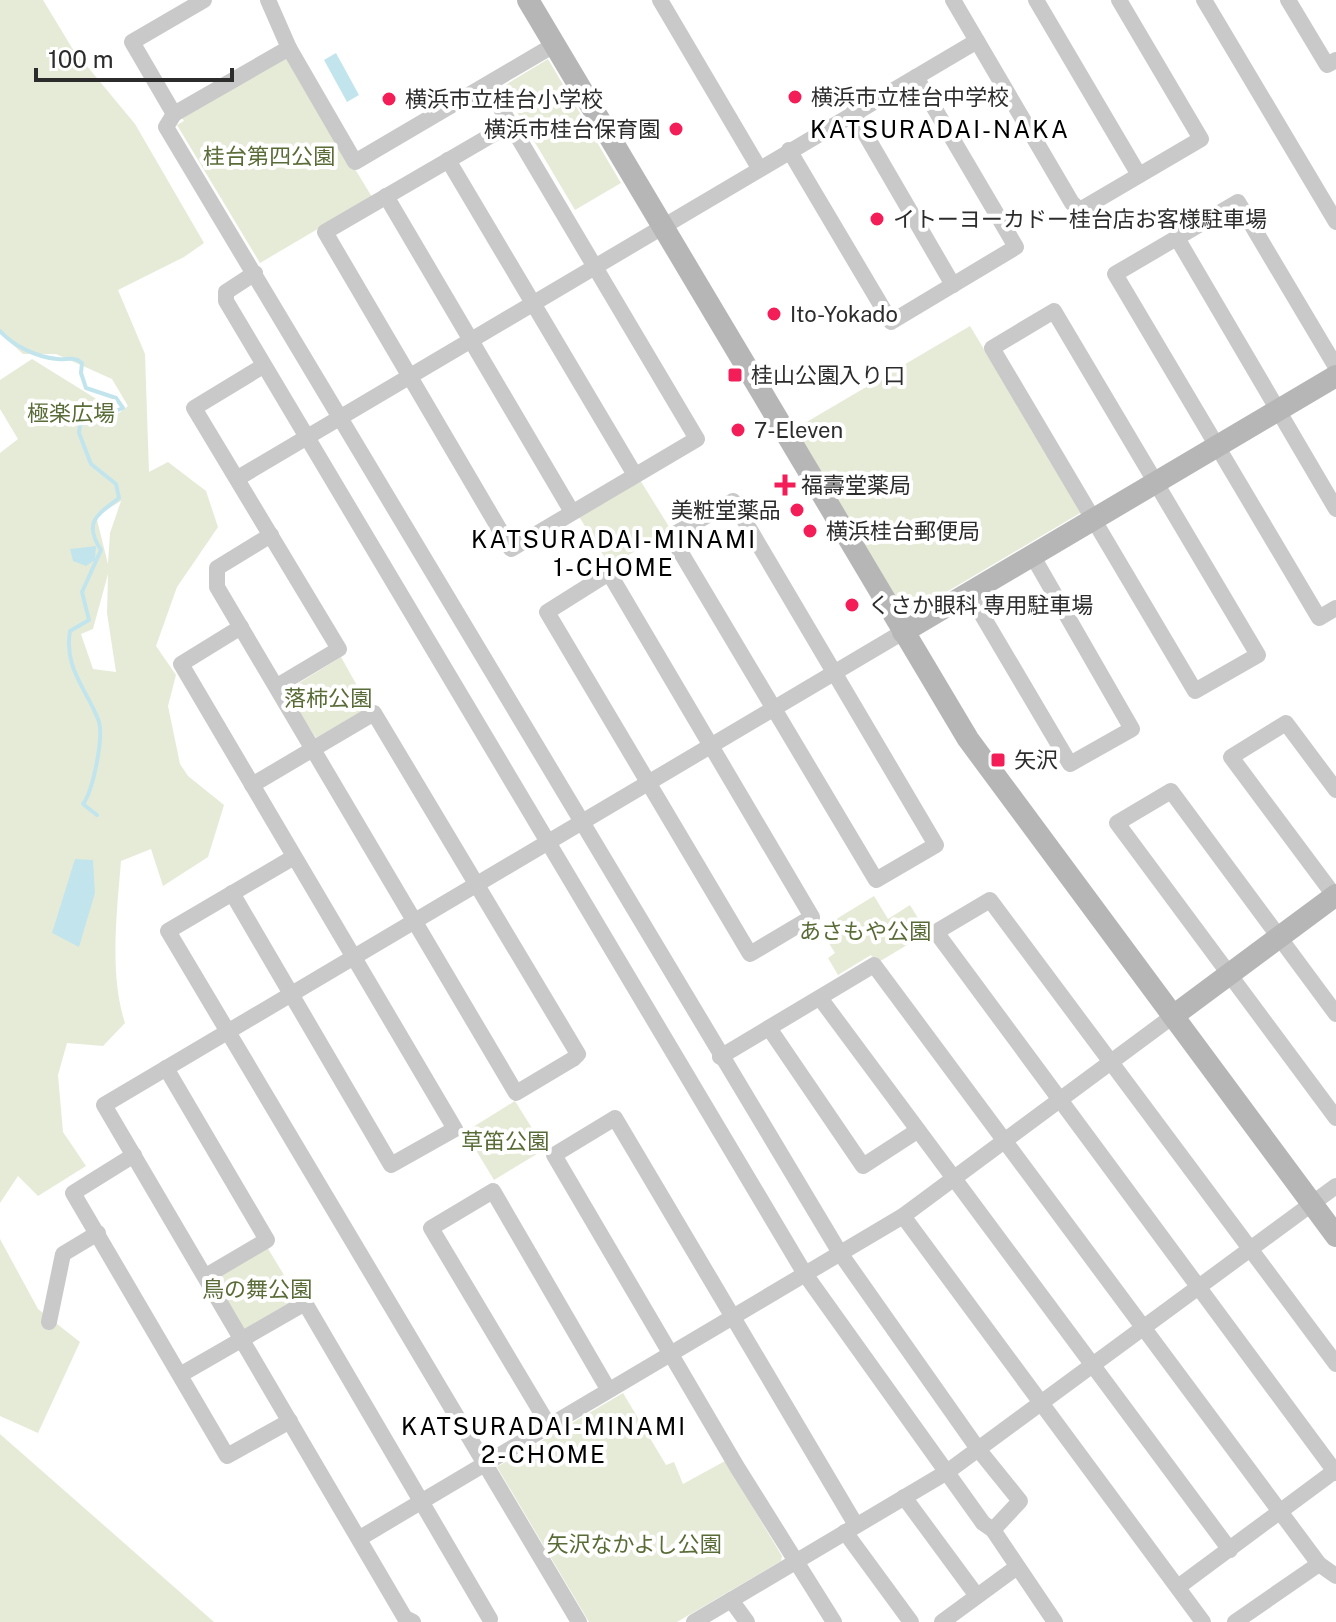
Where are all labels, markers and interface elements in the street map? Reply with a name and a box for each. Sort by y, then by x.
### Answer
scale bar [36,32,232,82]
text: 100 m [48,45,114,73]
place label: 横浜市立桂台中学校 [811,84,1009,110]
place label: 横浜市立桂台小学校 [405,86,603,112]
marker: 横浜市立桂台中学校 [786,88,804,106]
marker: 横浜市立桂台小学校 [380,90,398,108]
district label: KATSURADAI-NAKA [810,115,1070,143]
place label: 横浜市桂台保育園 [484,116,660,142]
marker: 横浜市桂台保育園 [667,120,685,138]
park label: 桂台第四公園 [203,143,335,169]
place label: イトーヨーカドー桂台店お客様駐車場 [893,206,1267,232]
marker: イトーヨーカドー桂台店お客様駐車場 [868,210,886,228]
place label: Ito-Yokado [790,301,898,327]
marker: Ito-Yokado [765,305,783,323]
place label: 桂山公園入り口 [751,362,905,388]
marker: 桂山公園入り口 [726,366,744,384]
park label: 極楽広場 [27,400,115,426]
place label: 7-Eleven [754,417,843,443]
marker: 7-Eleven [729,421,747,439]
place label: 福壽堂薬局 [801,472,911,498]
marker: 福壽堂薬局 [776,476,794,494]
place label: 美粧堂薬品 [671,497,781,523]
marker: 美粧堂薬品 [788,501,806,519]
place label: 横浜桂台郵便局 [826,518,980,544]
marker: 横浜桂台郵便局 [801,522,819,540]
district label: KATSURADAI-MINAMI 1-CHOME [471,525,757,581]
place label: くさか眼科 専用駐車場 [868,592,1093,618]
marker: くさか眼科 専用駐車場 [843,596,861,614]
park label: 落柿公園 [284,685,372,711]
place label: 矢沢 [1014,747,1058,773]
marker: 矢沢 [989,751,1007,769]
park label: あさもや公園 [799,918,931,944]
park label: 草笛公園 [461,1128,549,1154]
park label: 鳥の舞公園 [202,1276,312,1302]
district label: KATSURADAI-MINAMI 2-CHOME [401,1412,687,1468]
park label: 矢沢なかよし公園 [547,1531,721,1557]

